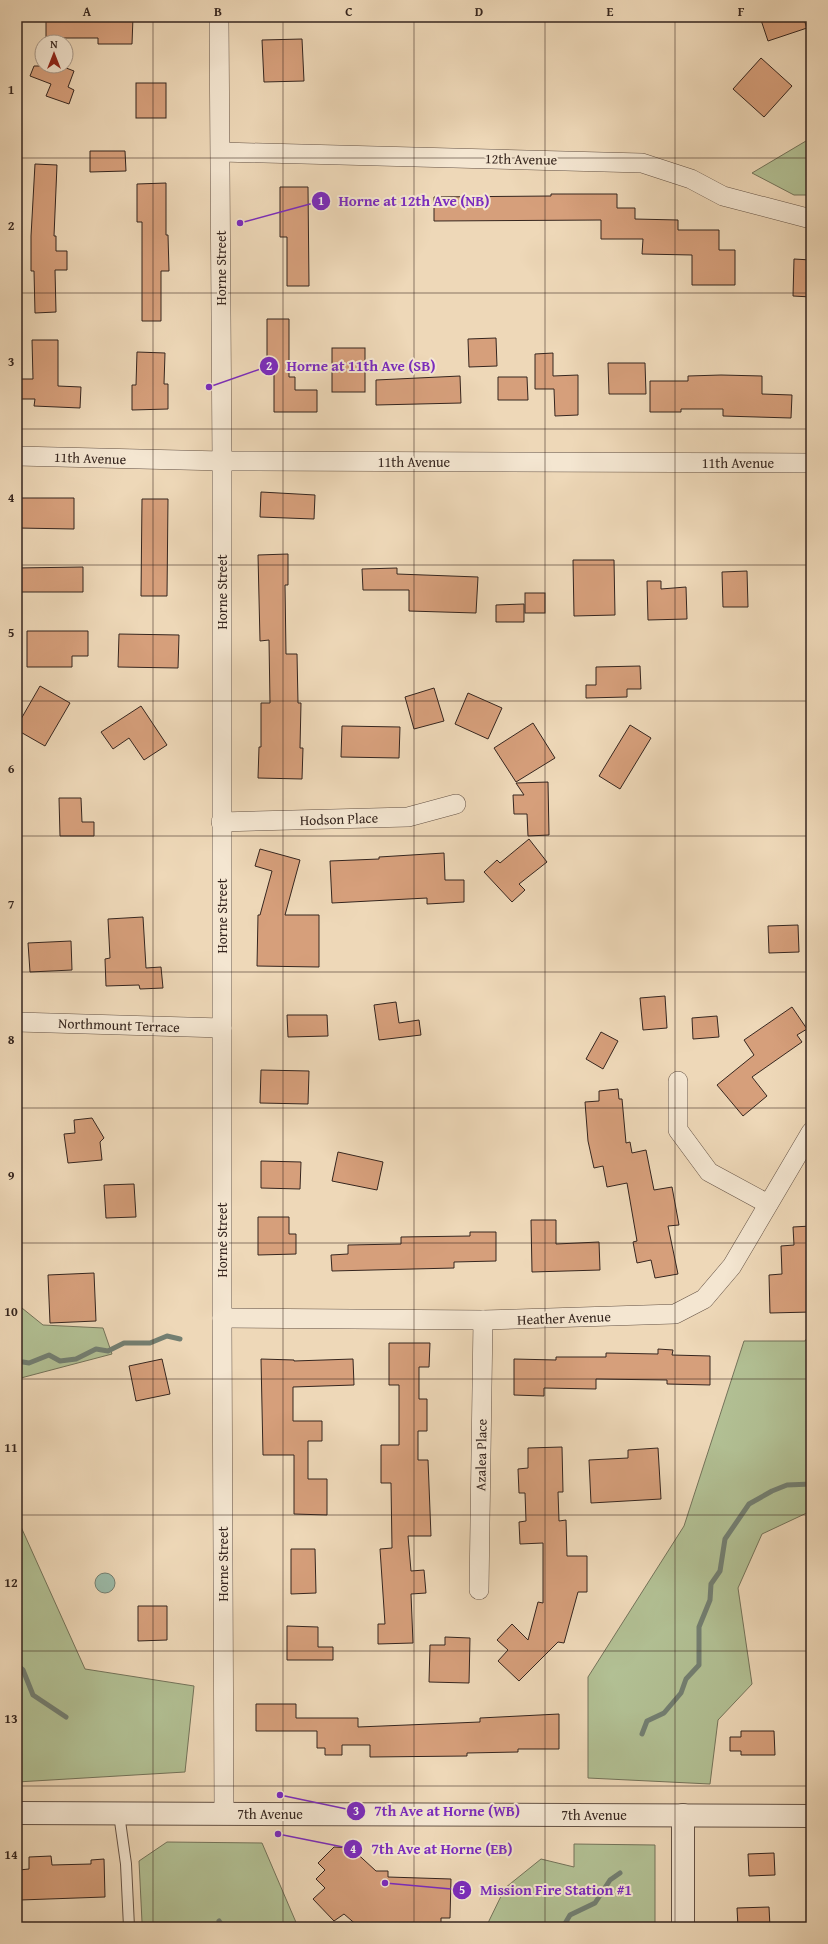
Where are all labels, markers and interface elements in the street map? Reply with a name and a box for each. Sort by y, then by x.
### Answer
text: A [83,2,92,21]
text: B [214,2,222,21]
text: C [345,2,353,21]
text: D [475,2,483,21]
text: E [607,2,614,21]
text: F [738,2,745,21]
north arrow [34,34,74,74]
text: N [50,36,58,52]
text: 1 [8,80,14,99]
street label: 12th Avenue [485,148,558,170]
callout: Horne at 12th Ave (NB) [311,188,498,215]
text: Horne at 12th Ave (NB) [338,190,490,211]
text: 1 [318,192,324,209]
text: 2 [8,216,15,235]
street label: Horne Street [211,230,231,306]
text: 3 [8,352,14,371]
callout: Horne at 11th Ave (SB) [259,352,444,379]
text: Horne at 11th Ave (SB) [287,355,435,376]
text: 2 [266,357,272,374]
street label: 11th Avenue [53,447,127,469]
street label: 11th Avenue [378,452,451,472]
street label: 11th Avenue [702,453,775,473]
text: 4 [8,488,15,507]
street label: Horne Street [212,554,232,630]
text: 5 [8,623,15,642]
text: 6 [8,759,15,778]
street label: Hodson Place [299,808,379,830]
street label: Horne Street [212,878,232,954]
text: 7 [8,895,15,914]
street label: Northmount Terrace [58,1013,181,1037]
text: 8 [8,1030,15,1049]
text: 9 [8,1166,15,1185]
street label: Horne Street [212,1202,232,1278]
text: 10 [4,1302,18,1321]
street label: Heather Avenue [517,1306,612,1330]
street label: Azalea Place [470,1418,492,1491]
text: 11 [4,1438,18,1457]
street label: Horne Street [213,1526,233,1602]
text: 12 [4,1573,18,1592]
text: 13 [4,1709,18,1728]
callout: 7th Ave at Horne (WB) [346,1797,528,1824]
text: 7th Ave at Horne (WB) [374,1800,520,1821]
text: 3 [353,1802,359,1819]
street label: 7th Avenue [237,1804,303,1824]
street label: 7th Avenue [561,1805,627,1825]
callout: 7th Ave at Horne (EB) [343,1836,521,1863]
text: 7th Ave at Horne (EB) [371,1838,513,1859]
text: 4 [350,1840,356,1857]
text: 14 [4,1845,18,1864]
callout: Mission Fire Station #1 [452,1876,640,1903]
text: Mission Fire Station #1 [480,1879,632,1900]
text: 5 [459,1881,465,1898]

